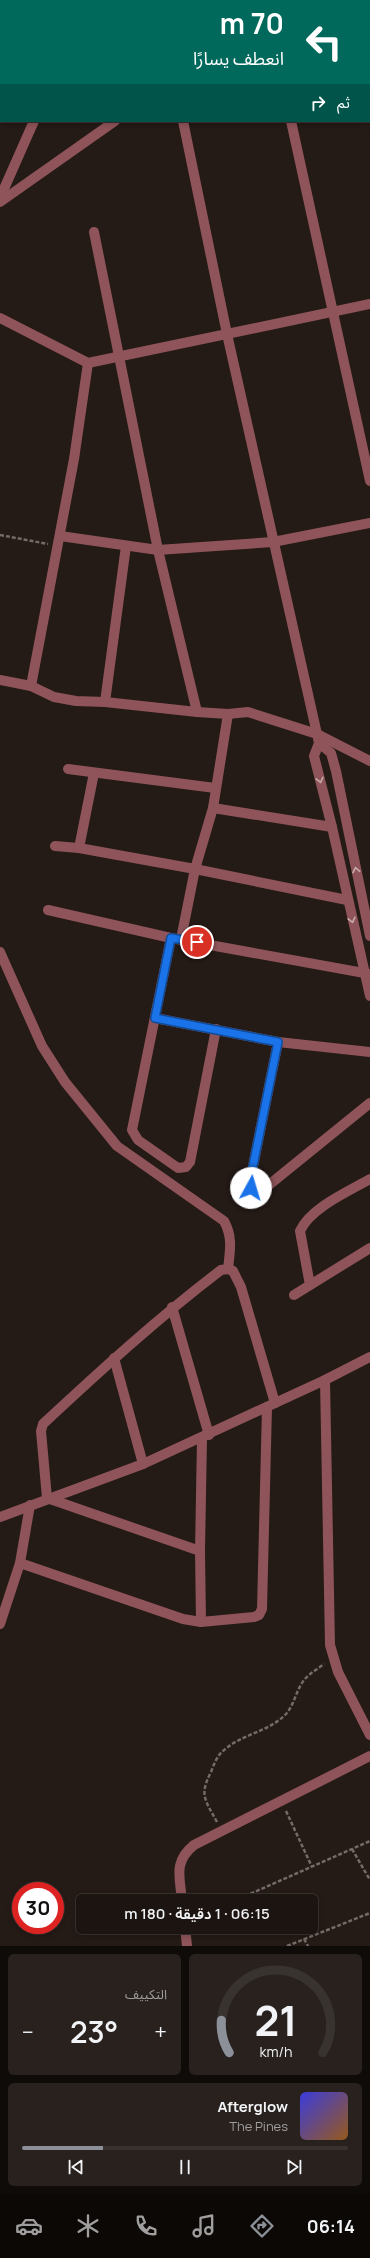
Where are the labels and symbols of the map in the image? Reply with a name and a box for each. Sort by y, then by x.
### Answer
one-way arrow [316,777,324,783]
one-way arrow [353,867,361,873]
one-way arrow [348,917,356,923]
pin [180,925,214,959]
position arrow [230,1167,272,1209]
speed limit sign: 30 [12,1882,64,1934]

